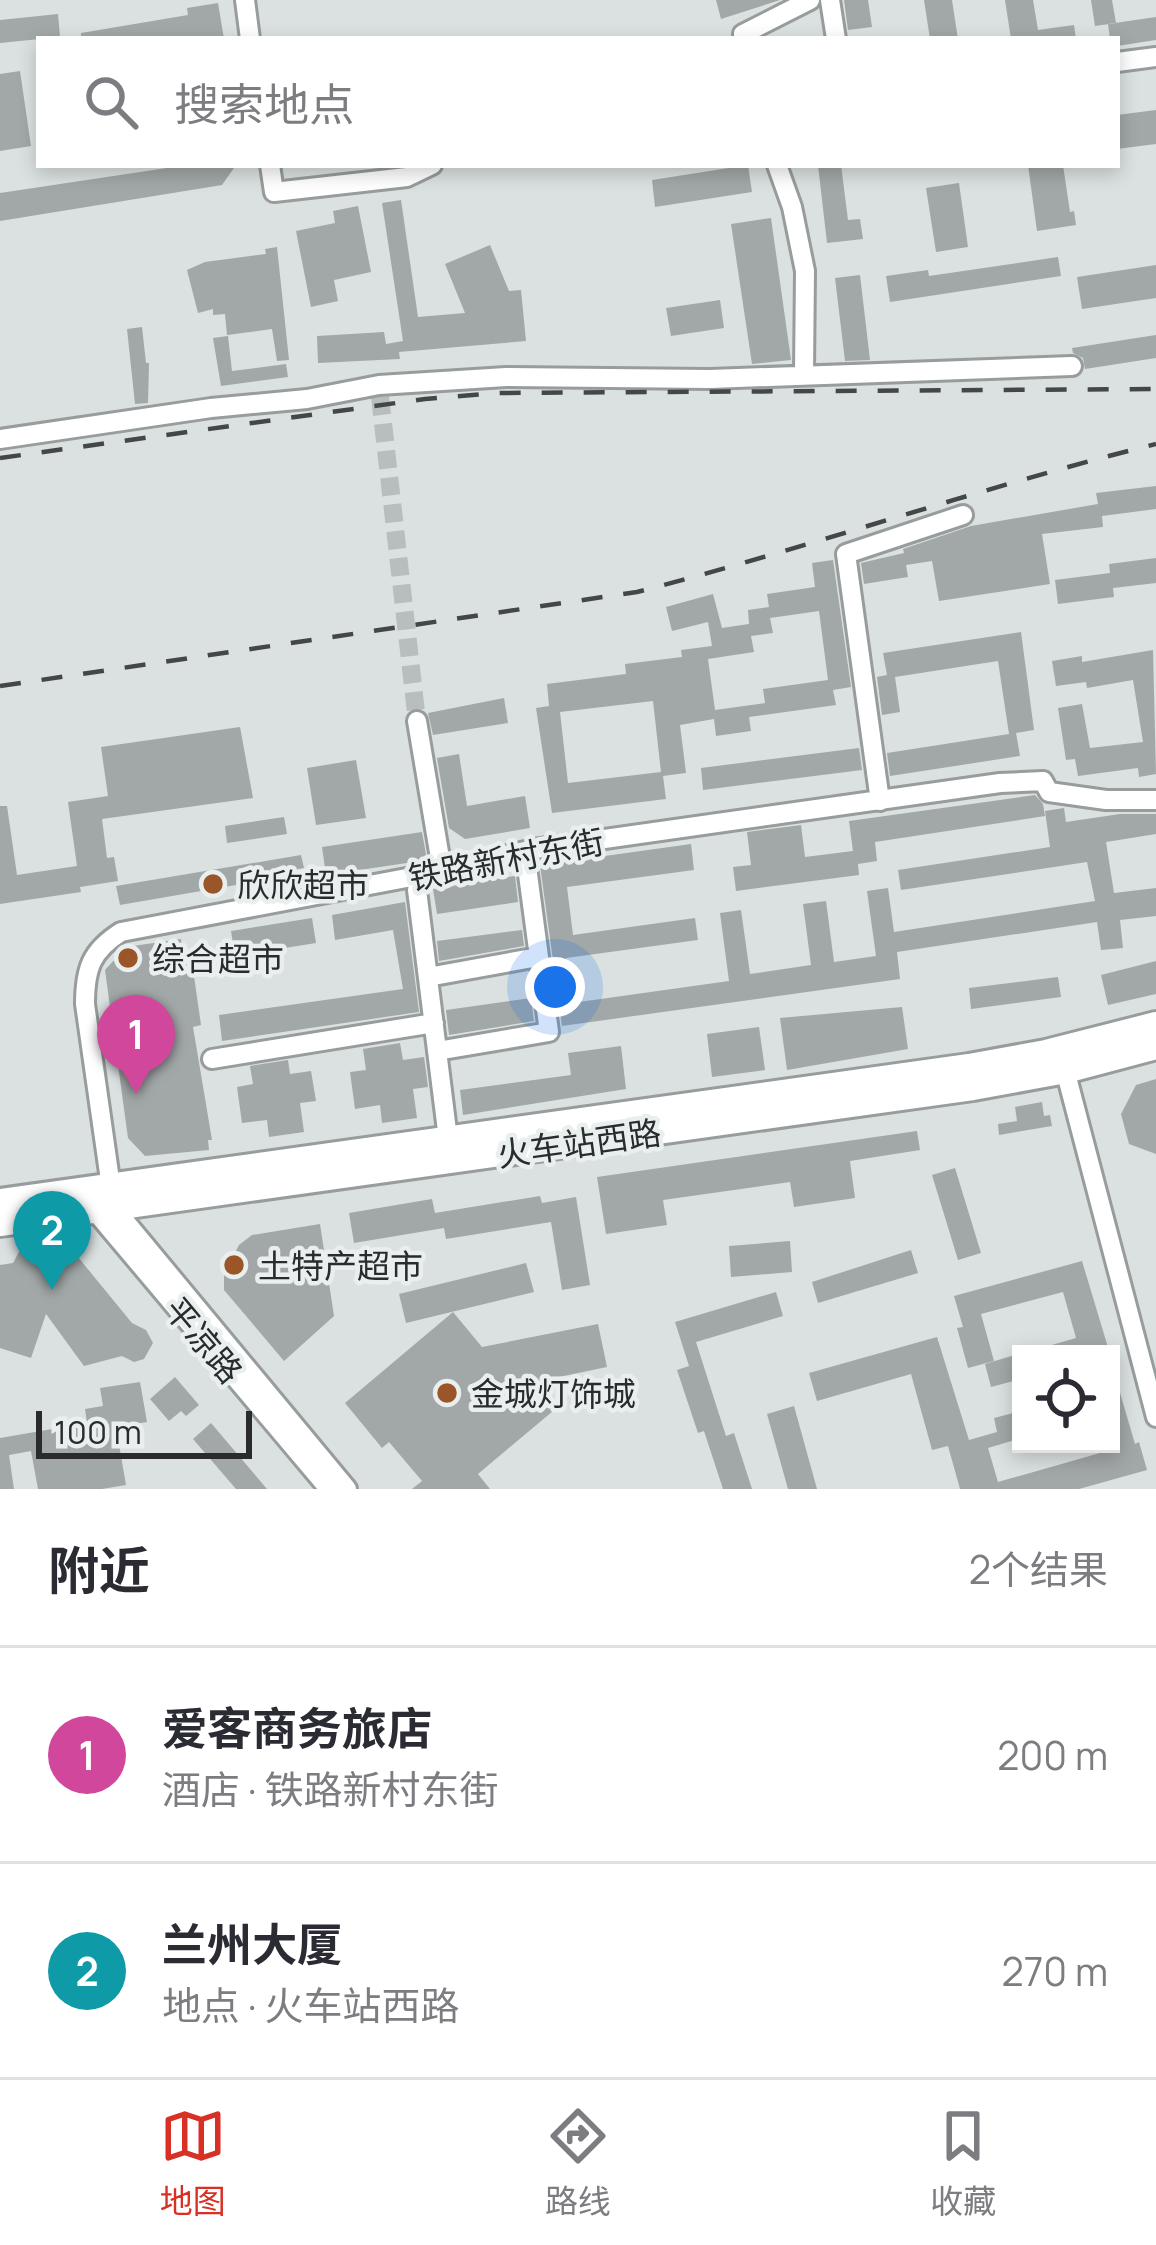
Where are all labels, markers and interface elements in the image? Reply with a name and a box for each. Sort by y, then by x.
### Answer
search box [36,36,1120,168]
icon: search [78,69,144,135]
text: 搜索地点 [174,73,354,135]
street label: 铁路新村东街 [405,818,607,900]
place label: 欣欣超市 [237,862,369,907]
marker: 欣欣超市 [200,871,226,897]
place label: 综合超市 [152,936,284,981]
marker: 综合超市 [115,945,141,971]
your location [525,957,585,1017]
pin: 1 [97,995,175,1094]
street label: 火车站西路 [494,1109,664,1177]
pin: 2 [13,1191,91,1290]
place label: 土特产超市 [258,1243,423,1288]
marker: 土特产超市 [221,1252,247,1278]
street label: 平凉路 [155,1288,253,1392]
map controls [1012,1345,1120,1453]
button: locate [1012,1345,1120,1453]
place label: 金城灯饰城 [471,1371,636,1416]
marker: 金城灯饰城 [434,1380,460,1406]
scale bar [36,1405,252,1458]
text: 100 m [54,1409,142,1454]
text: 附近 [48,1535,150,1604]
text: 2个结果 [969,1542,1108,1596]
text: 爱客商务旅店 [162,1697,432,1759]
text: 1 [78,1728,96,1782]
text: 200 m [997,1728,1108,1782]
text: 酒店 · 铁路新村东街 [162,1762,498,1816]
text: 兰州大厦 [162,1913,342,1975]
text: 2 [75,1944,99,1998]
text: 270 m [1002,1944,1108,1998]
text: 地点 · 火车站西路 [162,1978,459,2032]
tab: 地图 [160,2103,226,2223]
tab: 路线 [545,2103,611,2223]
tab: 收藏 [930,2103,996,2223]

